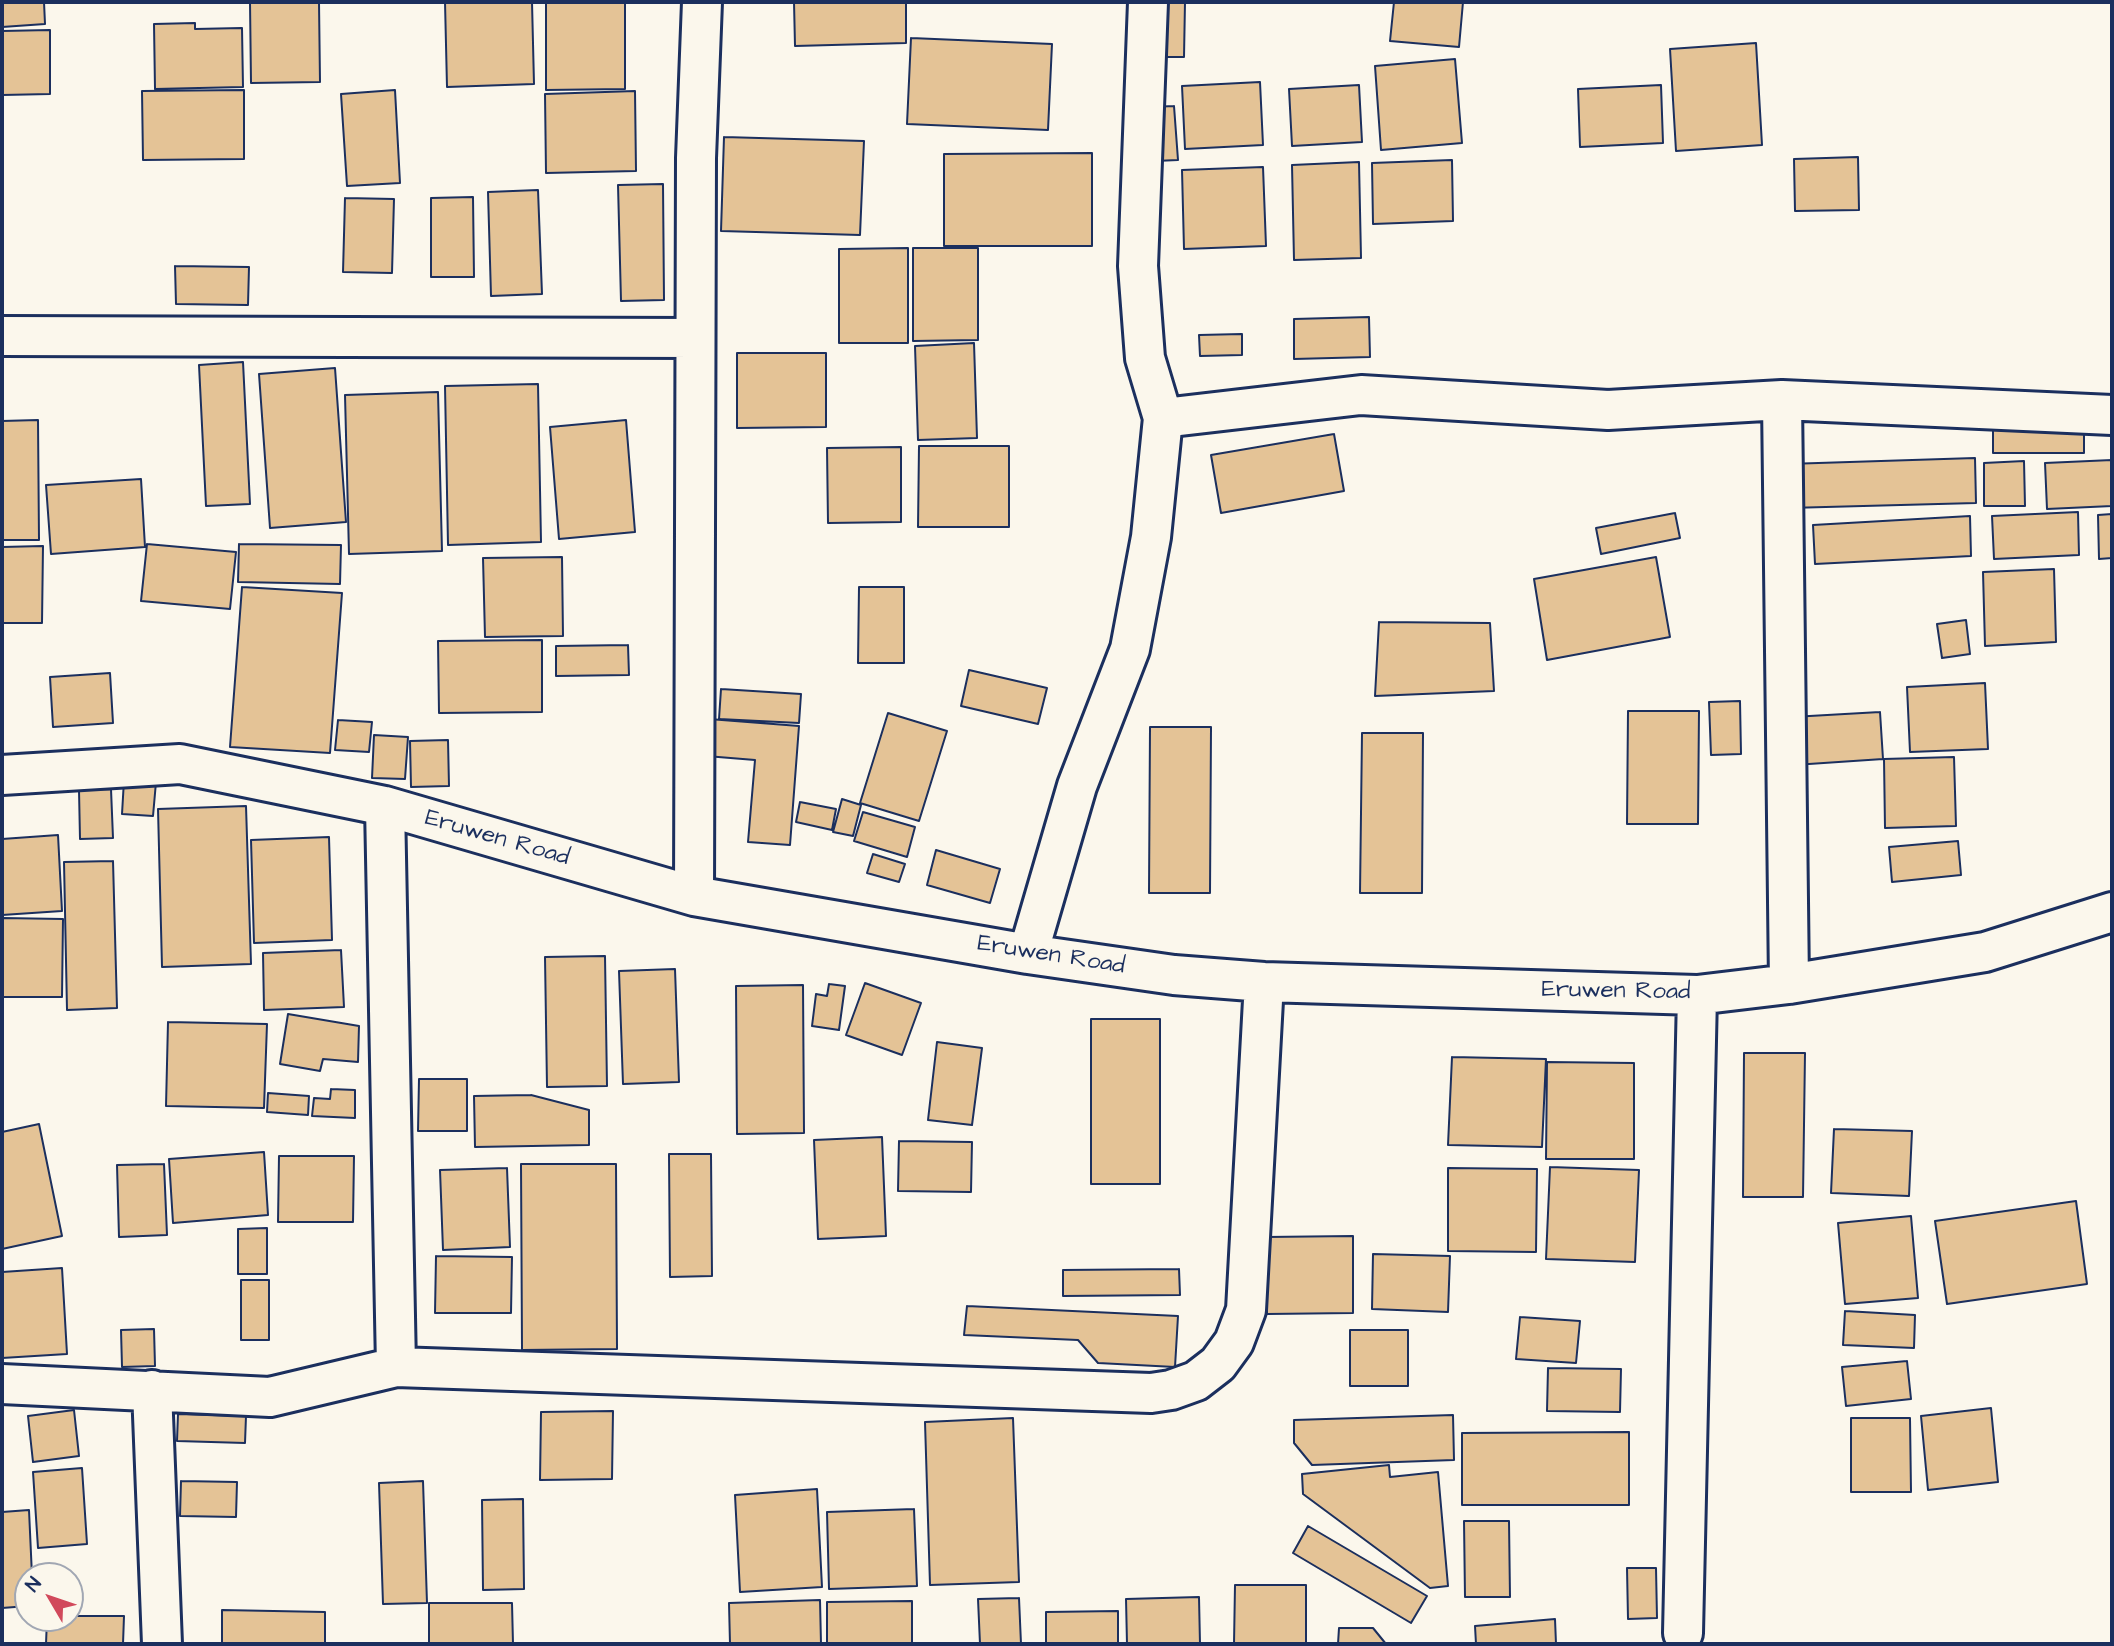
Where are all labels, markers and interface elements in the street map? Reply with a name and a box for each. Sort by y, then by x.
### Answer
street label: Eruwen Road [422,805,572,873]
street label: Eruwen Road [975,930,1127,982]
street label: Eruwen Road [1541,976,1691,1008]
north arrow [14,1562,84,1632]
text: N [20,1572,48,1598]

